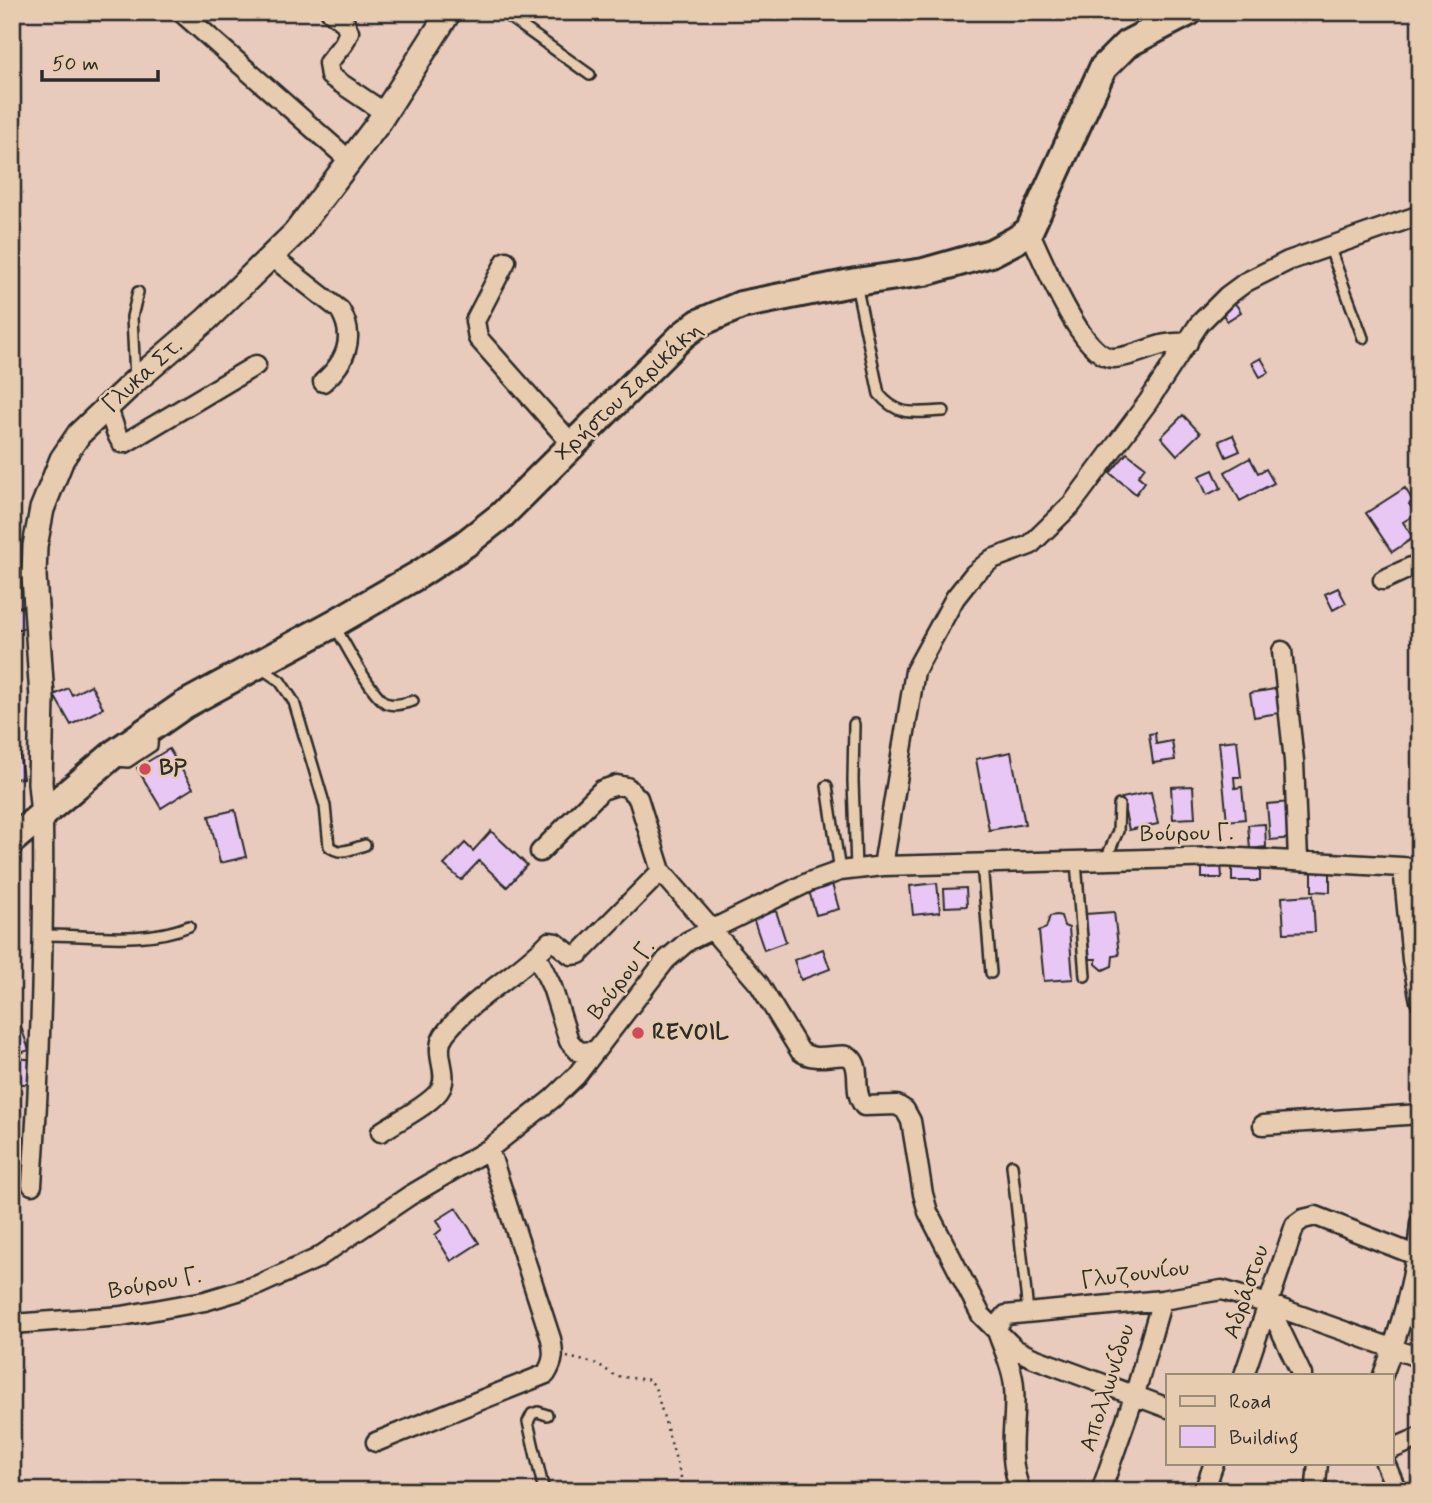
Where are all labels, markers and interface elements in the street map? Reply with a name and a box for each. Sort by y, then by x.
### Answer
scale bar [42,38,158,82]
text: 50 m [52,50,99,78]
street label: Χρήστου Σαρικάκη [549,316,709,468]
street label: Γλυκα Στ. [96,332,190,420]
place label: BP [159,754,188,784]
marker: BP [137,761,153,777]
street label: Βούρου Γ. [1140,818,1234,850]
street label: Βούρου Γ. [581,934,663,1026]
place label: REVOIL [652,1018,729,1048]
marker: REVOIL [630,1025,646,1041]
street label: Αδράστου [1217,1241,1277,1343]
street label: Γλυζουνίου [1079,1253,1191,1297]
street label: Βούρου Γ. [106,1261,204,1307]
street label: Απολλωνίδου [1073,1320,1143,1456]
legend [1166,1374,1394,1464]
text: Road [1229,1388,1271,1416]
text: Building [1229,1424,1299,1454]

